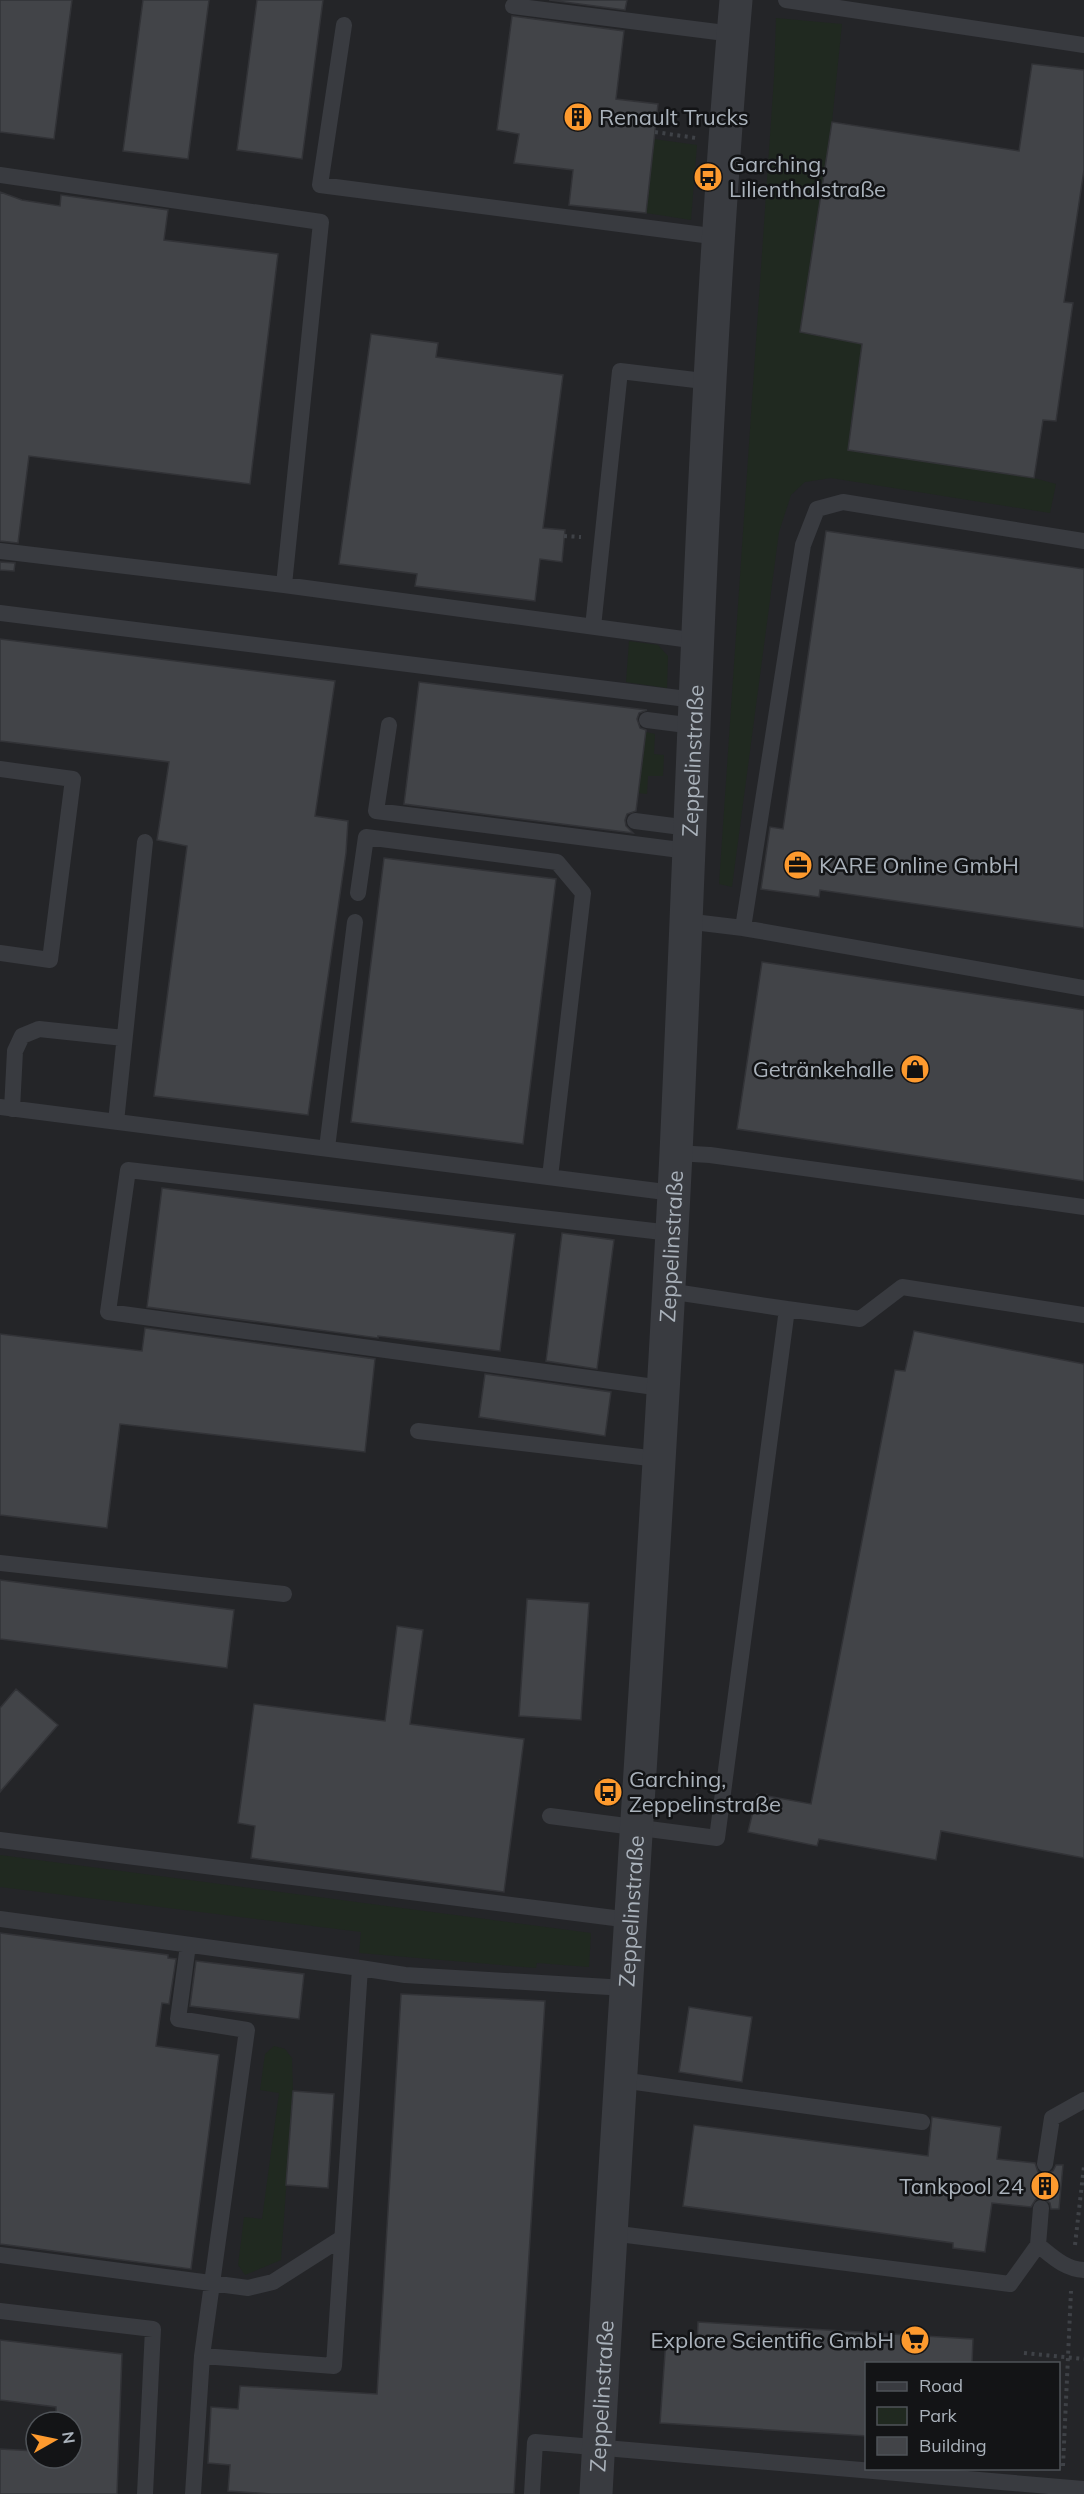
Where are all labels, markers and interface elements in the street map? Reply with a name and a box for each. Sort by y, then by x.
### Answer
building icon: Renault Trucks [562,101,594,133]
place label: Renault Trucks [599,103,749,131]
place label: Garching, Lilienthalstraße [729,150,886,203]
bus stop icon: Garching, Lilienthalstraße [692,161,724,193]
street label: Zeppelinstraße [675,684,710,837]
office icon: KARE Online GmbH [782,849,814,881]
place label: KARE Online GmbH [819,851,1019,879]
shop icon: Getränkehalle [899,1053,931,1085]
place label: Getränkehalle [753,1055,894,1083]
street label: Zeppelinstraße [653,1170,689,1323]
place label: Garching, Zeppelinstraße [629,1765,781,1818]
bus stop icon: Garching, Zeppelinstraße [592,1776,624,1808]
street label: Zeppelinstraße [612,1834,650,1988]
building icon: Tankpool 24 [1029,2170,1061,2202]
place label: Tankpool 24 [899,2172,1024,2200]
street label: Zeppelinstraße [583,2319,620,2473]
supermarket icon: Explore Scientific GmbH [899,2324,931,2356]
place label: Explore Scientific GmbH [650,2326,894,2354]
legend [865,2362,1060,2470]
text: Road [919,2374,963,2397]
text: Park [919,2404,958,2427]
north arrow [24,2410,84,2470]
text: N [58,2430,80,2445]
text: Building [919,2434,987,2457]

